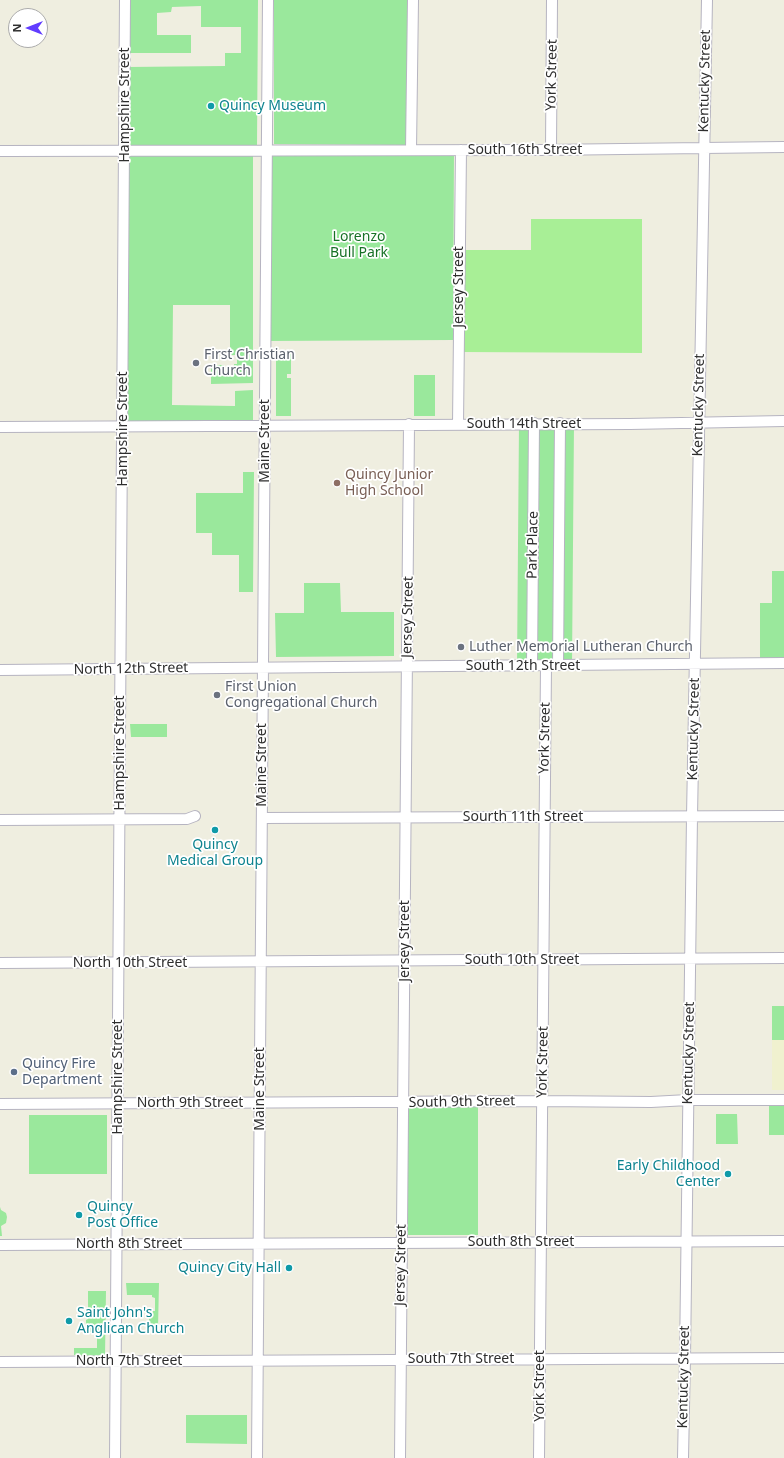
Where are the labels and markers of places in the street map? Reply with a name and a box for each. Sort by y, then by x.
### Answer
place label: Quincy Museum [219,98,326,114]
marker: Quincy Museum [206,101,216,111]
place label: First Christian Church [204,347,295,380]
marker: First Christian Church [191,358,201,368]
place label: Quincy Junior High School [345,467,433,500]
marker: Quincy Junior High School [332,478,342,488]
place label: Luther Memorial Lutheran Church [469,639,693,655]
marker: Luther Memorial Lutheran Church [456,642,466,652]
place label: First Union Congregational Church [225,679,377,712]
marker: First Union Congregational Church [212,690,222,700]
marker: Quincy Medical Group [210,825,220,835]
place label: Quincy Medical Group [167,837,263,870]
place label: Quincy Fire Department [22,1056,102,1088]
marker: Quincy Fire Department [9,1067,19,1077]
place label: Early Childhood Center [617,1158,720,1190]
marker: Early Childhood Center [723,1169,733,1179]
place label: Quincy Post Office [87,1199,158,1232]
marker: Quincy Post Office [74,1210,84,1220]
place label: Quincy City Hall [178,1260,281,1276]
marker: Quincy City Hall [284,1263,294,1273]
place label: Saint John's Anglican Church [77,1305,184,1338]
marker: Saint John's Anglican Church [64,1316,74,1326]

